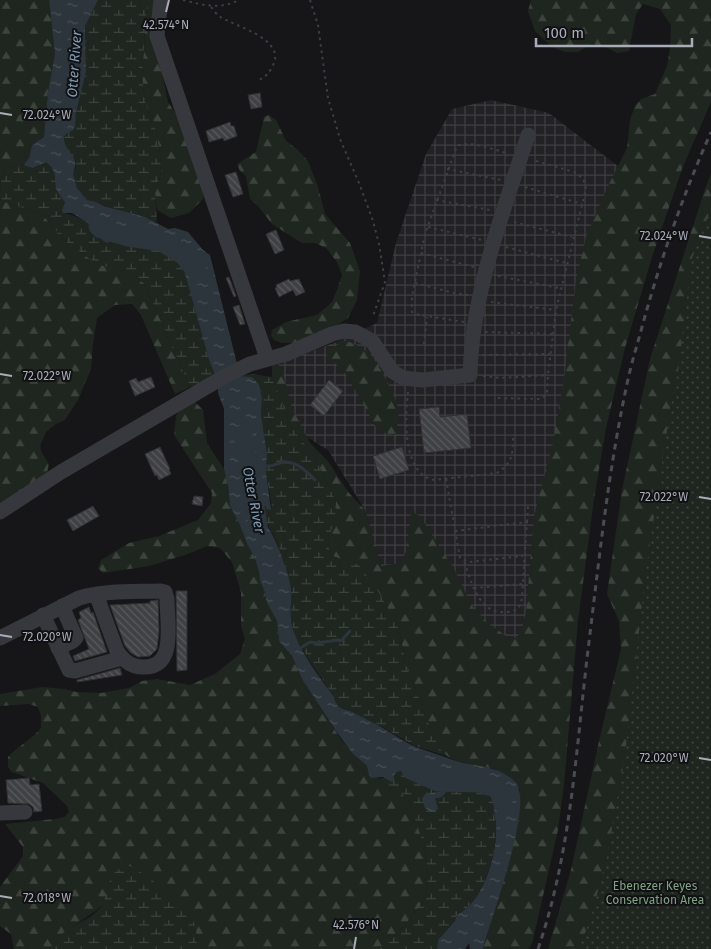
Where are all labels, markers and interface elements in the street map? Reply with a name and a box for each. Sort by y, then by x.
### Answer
scale bar [536,15,692,47]
text: 42.574°N [143,18,189,32]
text: 100 m [544,24,584,42]
water label: Otter River [64,29,85,98]
text: 72.024°W [23,108,71,122]
text: 72.024°W [640,229,688,243]
text: 72.022°W [23,369,71,383]
water label: Otter River [239,466,268,535]
text: 72.022°W [640,490,688,504]
text: 72.020°W [22,630,72,644]
text: 72.020°W [639,751,689,765]
park label: Ebenezer Keyes Conservation Area [606,879,704,907]
text: 72.018°W [23,891,71,905]
text: 42.576°N [333,918,379,932]

